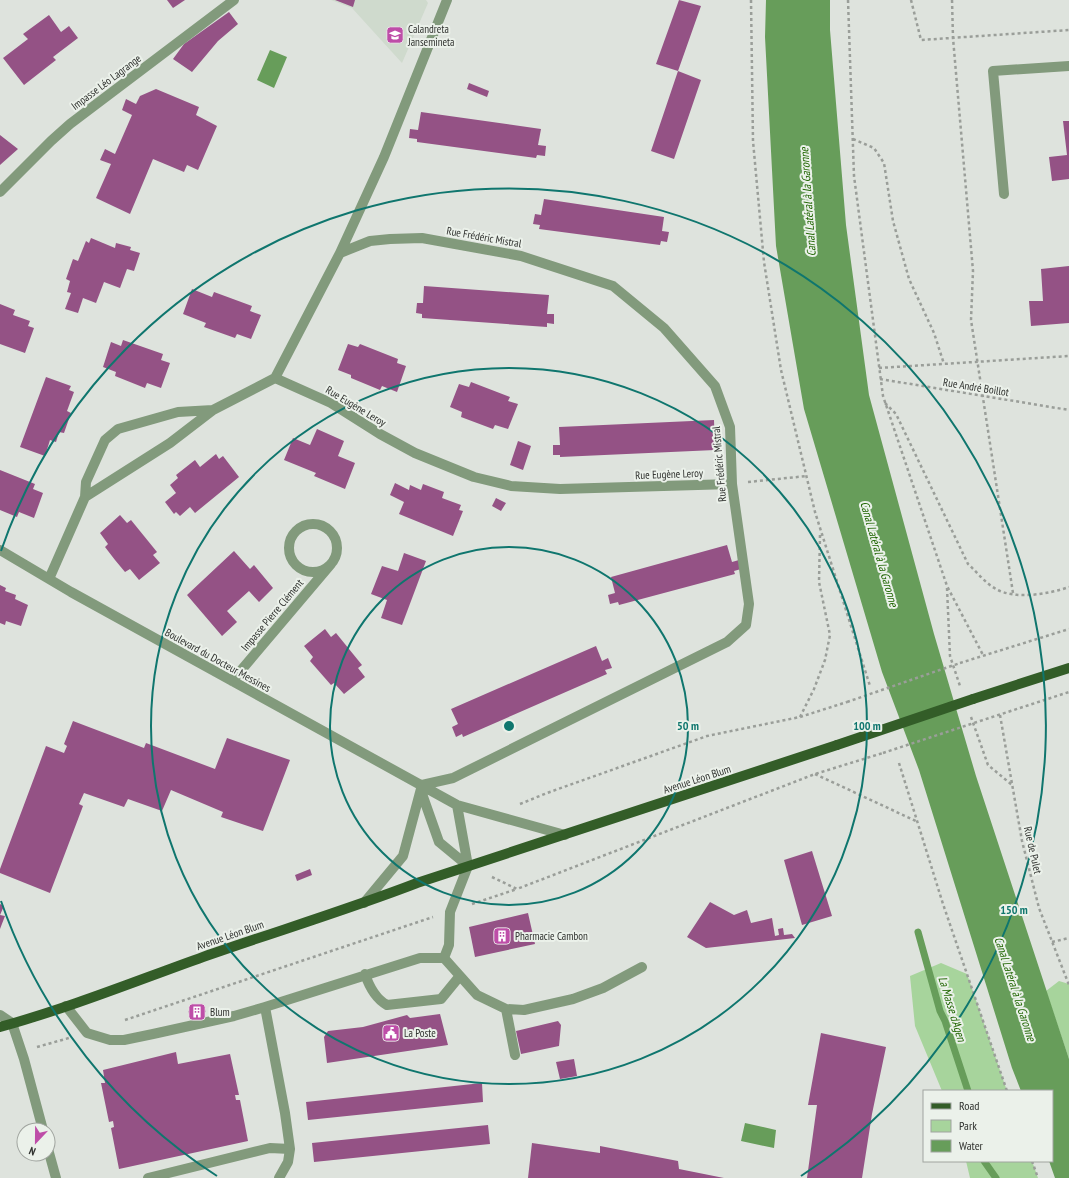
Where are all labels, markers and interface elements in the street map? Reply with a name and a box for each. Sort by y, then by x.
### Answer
place label: Calandreta Jansemineta [407,22,455,49]
school or university icon: Calandreta Jansemineta [385,25,405,45]
street label: Impasse Léo Lagrange [68,51,144,113]
water label: Canal Latéral à la Garonne [796,146,819,257]
street label: Rue Frédéric Mistral [445,224,523,251]
street label: Rue André Boillot [942,375,1010,399]
street label: Rue Eugène Leroy [323,383,389,430]
street label: Rue Frédéric Mistral [709,425,729,502]
street label: Rue Eugène Leroy [635,466,704,482]
water label: Canal Latéral à la Garonne [857,499,902,609]
street label: Impasse Pierre Clément [238,576,306,654]
street label: Boulevard du Docteur Messines [163,625,274,695]
text: 50 m [677,718,699,733]
text: 100 m [853,718,881,733]
centre of rings [502,719,516,733]
street label: Avenue Léon Blum [661,761,733,797]
street label: Rue de Pulet [1021,825,1045,875]
text: 150 m [1000,902,1028,917]
street label: Avenue Léon Blum [194,917,266,953]
building icon: Pharmacie Cambon [492,926,512,946]
place label: Pharmacie Cambon [515,929,588,943]
water label: Canal Latéral à la Garonne [992,935,1040,1044]
water label: La Masse d'Agen [935,974,970,1044]
building icon: Blum [187,1002,207,1022]
place label: Blum [210,1005,230,1019]
public building icon: La Poste [381,1023,401,1043]
place label: La Poste [404,1026,436,1040]
legend [923,1090,1053,1162]
text: Road [959,1098,979,1113]
text: Park [959,1118,977,1133]
north arrow [16,1122,56,1162]
text: Water [959,1138,984,1153]
text: N [27,1144,38,1159]

